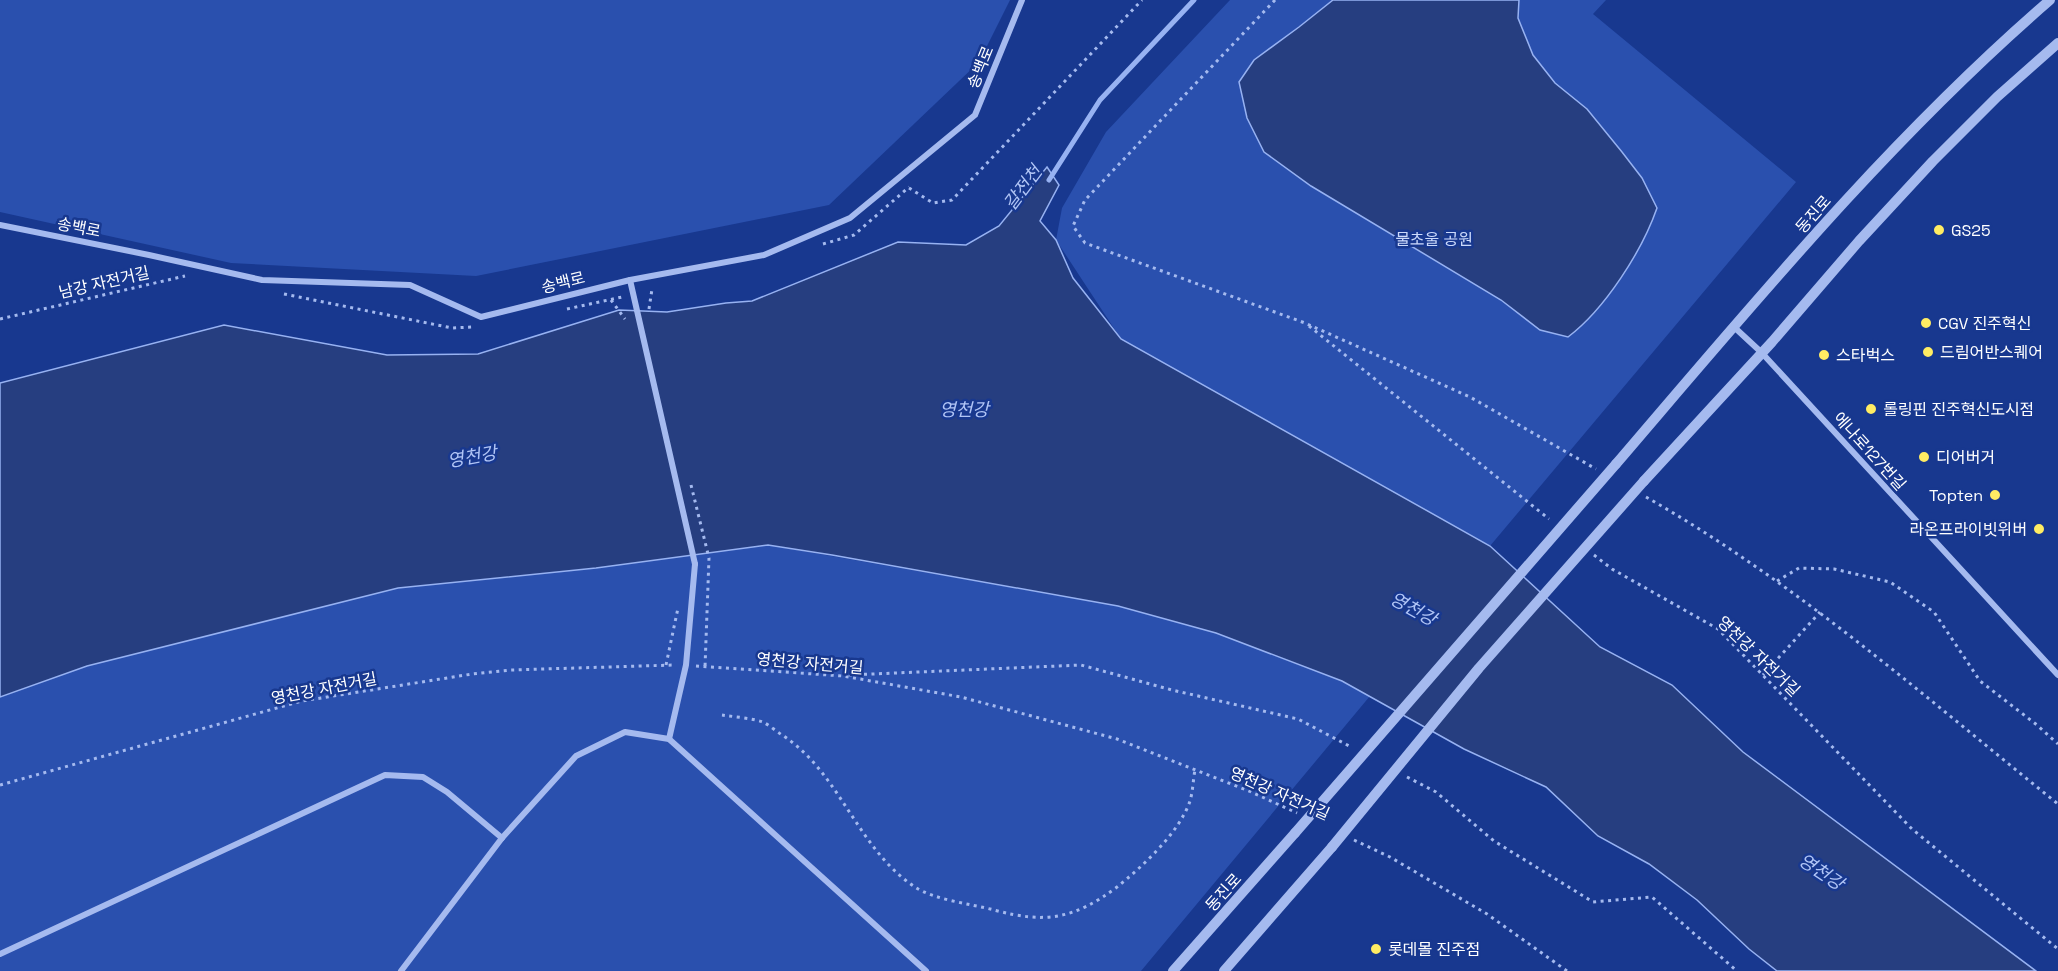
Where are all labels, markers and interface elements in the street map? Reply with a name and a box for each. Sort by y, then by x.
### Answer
street label: 송백로 [962,43,999,92]
water label: 갈전천 [998,159,1048,214]
street label: 동진로 [1791,191,1836,238]
street label: 송백로 [55,213,103,242]
place label: GS25 [1951,220,1991,241]
marker: GS25 [1932,223,1946,237]
park label: 물초울 공원 [1395,229,1473,250]
street label: 남강 자전거길 [57,262,152,303]
street label: 송백로 [539,267,587,298]
place label: CGV 진주혁신 [1938,313,2031,334]
marker: CGV 진주혁신 [1919,316,1933,330]
place label: 드림어반스퀘어 [1940,342,2043,363]
place label: 스타벅스 [1836,345,1895,366]
marker: 드림어반스퀘어 [1921,345,1935,359]
marker: 스타벅스 [1817,348,1831,362]
water label: 영천강 [939,398,991,421]
place label: 롤링핀 진주혁신도시점 [1883,399,2034,420]
marker: 롤링핀 진주혁신도시점 [1864,402,1878,416]
street label: 에나로127번길 [1829,408,1911,495]
water label: 영천강 [445,440,501,472]
place label: 디어버거 [1936,447,1995,468]
marker: 디어버거 [1917,450,1931,464]
place label: Topten [1929,485,1983,506]
marker: Topten [1988,488,2002,502]
place label: 라온프라이빗위버 [1909,519,2027,540]
marker: 라온프라이빗위버 [2032,522,2046,536]
water label: 영천강 [1386,586,1443,632]
street label: 영천강 자전거길 [1713,612,1804,701]
street label: 영천강 자전거길 [756,648,864,679]
street label: 영천강 자전거길 [269,668,379,709]
street label: 영천강 자전거길 [1227,762,1333,825]
water label: 영천강 [1794,848,1850,896]
street label: 동진로 [1201,869,1246,916]
place label: 롯데몰 진주점 [1388,939,1480,960]
marker: 롯데몰 진주점 [1369,942,1383,956]

